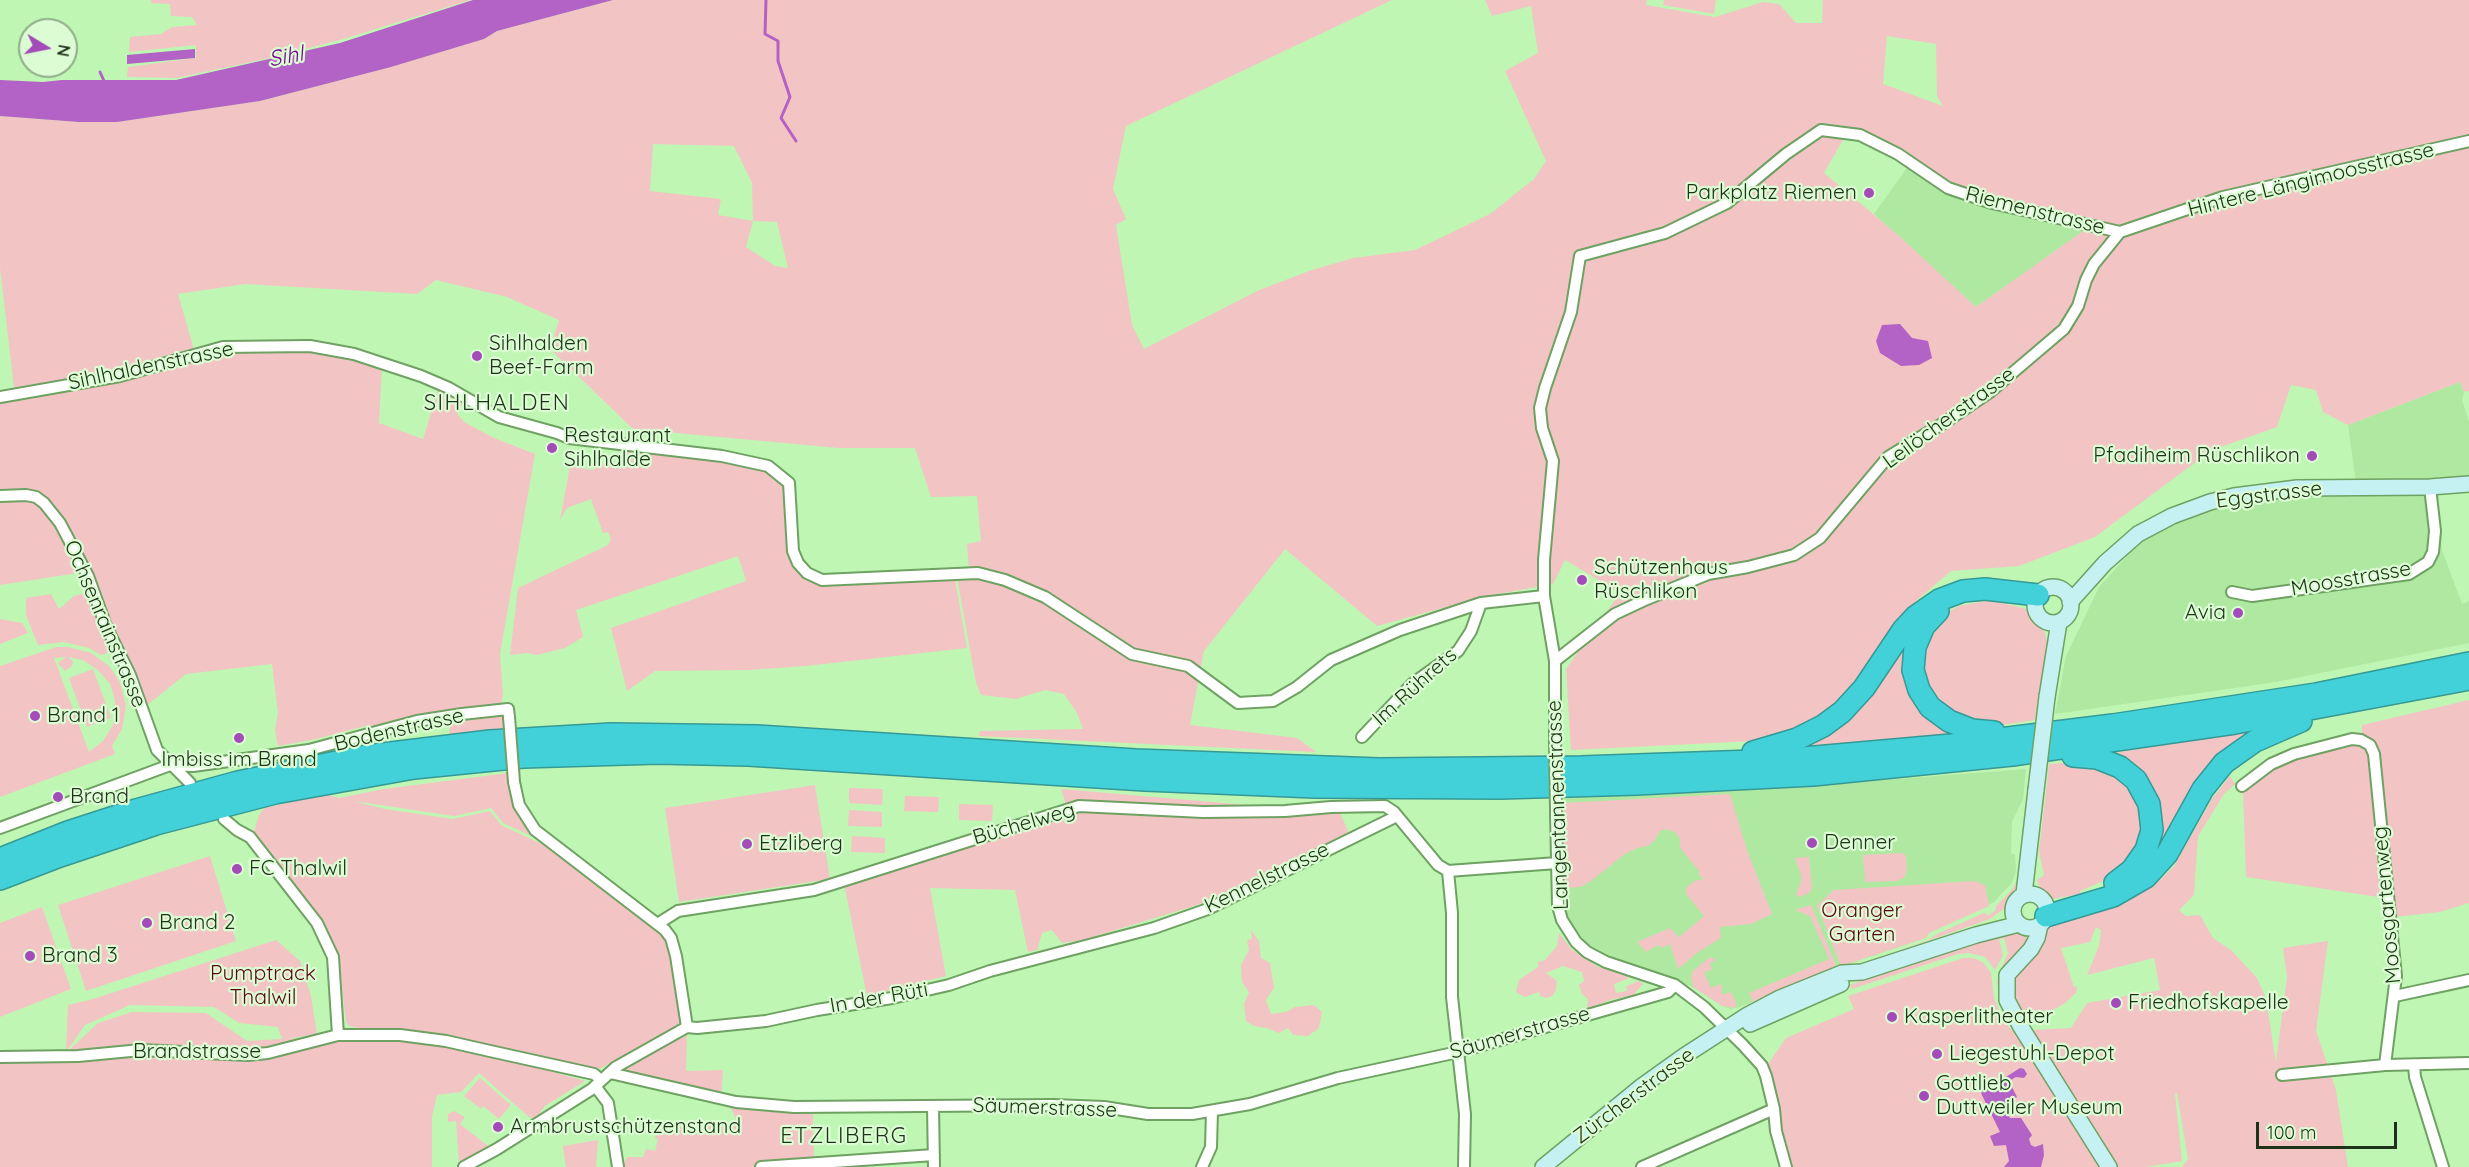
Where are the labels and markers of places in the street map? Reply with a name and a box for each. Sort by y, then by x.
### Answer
place label: Parkplatz Riemen [1686,180,1857,206]
marker: Parkplatz Riemen [1862,186,1876,200]
place label: Sihlhalden Beef-Farm [489,331,594,381]
marker: Sihlhalden Beef-Farm [470,349,484,363]
place label: Restaurant Sihlhalde [564,423,671,473]
marker: Restaurant Sihlhalde [545,441,559,455]
place label: Pfadiheim Rüschlikon [2093,443,2300,469]
marker: Pfadiheim Rüschlikon [2305,449,2319,463]
place label: Schützenhaus Rüschlikon [1594,555,1728,605]
marker: Schützenhaus Rüschlikon [1575,573,1589,587]
place label: Avia [2185,600,2226,626]
marker: Avia [2231,606,2245,620]
place label: Brand 1 [47,703,120,729]
marker: Brand 1 [28,709,42,723]
marker: Imbiss im Brand [232,731,246,745]
place label: Imbiss im Brand [161,747,317,773]
place label: Brand [70,784,129,810]
marker: Brand [51,790,65,804]
place label: Denner [1824,830,1895,856]
place label: Etzliberg [759,831,843,857]
marker: Denner [1805,836,1819,850]
marker: Etzliberg [740,837,754,851]
place label: FC Thalwil [249,856,347,882]
marker: FC Thalwil [230,862,244,876]
place label: Brand 2 [159,910,235,936]
marker: Brand 2 [140,916,154,930]
place label: Brand 3 [42,943,118,969]
marker: Brand 3 [23,949,37,963]
place label: Friedhofskapelle [2128,990,2289,1016]
marker: Friedhofskapelle [2109,996,2123,1010]
place label: Kasperlitheater [1904,1004,2053,1030]
marker: Kasperlitheater [1885,1010,1899,1024]
place label: Liegestuhl-Depot [1949,1041,2115,1067]
marker: Liegestuhl-Depot [1930,1047,1944,1061]
place label: Gottlieb Duttweiler Museum [1936,1071,2123,1121]
marker: Gottlieb Duttweiler Museum [1917,1089,1931,1103]
place label: Armbrustschützenstand [510,1114,741,1140]
marker: Armbrustschützenstand [491,1120,505,1134]

